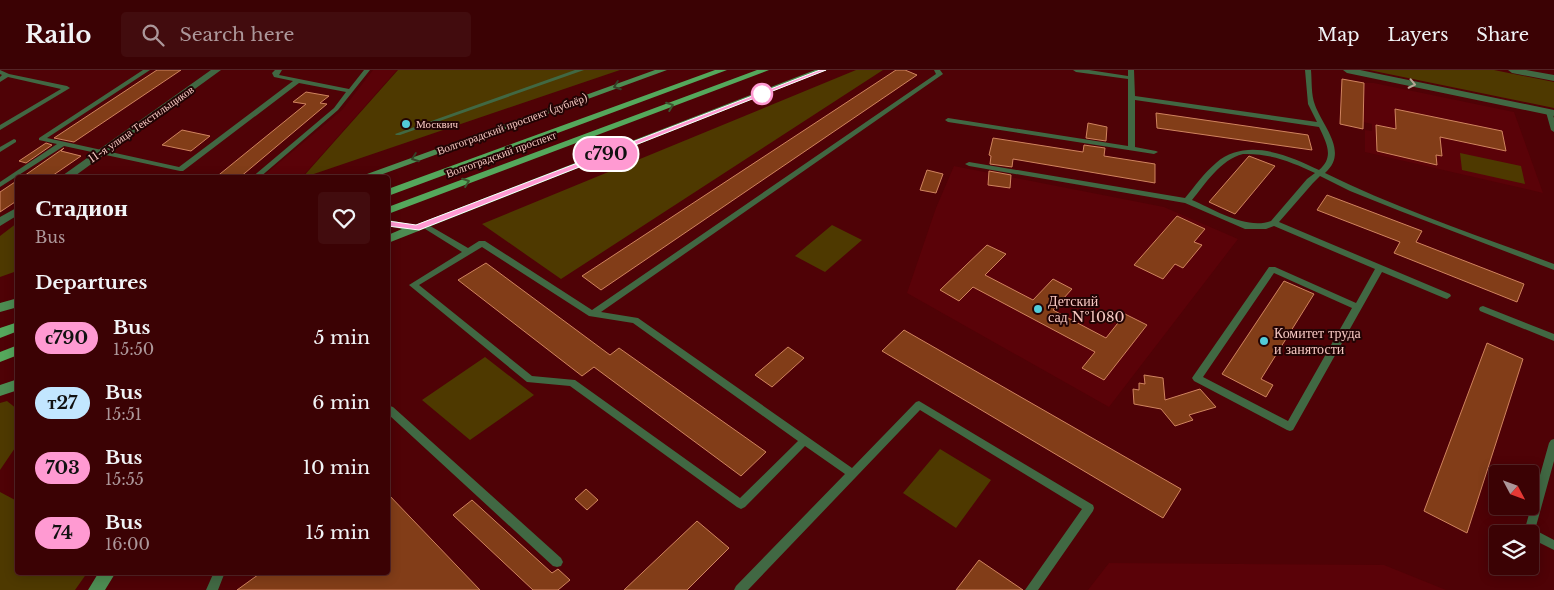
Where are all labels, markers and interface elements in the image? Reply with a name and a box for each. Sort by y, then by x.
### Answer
search box [121,12,471,57]
text: Railo [25,20,91,49]
icon: search [139,21,167,49]
text: Search here [179,23,294,46]
text: Map [1318,24,1359,46]
text: Layers [1387,24,1448,46]
text: Share [1476,24,1529,46]
one-way arrow [1407,78,1416,88]
one-way arrow [614,80,622,90]
street label: 11-я улица Текстильщиков [86,82,196,166]
unlabelled marker [751,83,773,105]
street label: Волгоградский проспект (дублёр) [435,91,589,157]
one-way arrow [665,102,674,112]
place label: Москвич [416,117,459,131]
marker: Москвич [400,118,412,130]
street label: Волгоградский проспект [444,128,558,180]
line badge: с790 [571,138,641,170]
text: с790 [585,143,628,165]
one-way arrow [411,152,420,162]
one-way arrow [461,178,470,188]
button: heart [318,192,370,244]
text: Стадион [35,193,128,222]
text: Bus [35,227,65,247]
text: Departures [35,271,147,294]
place label: Детский сад №1080 [1048,292,1124,326]
marker: Детский сад №1080 [1032,303,1044,315]
text: Bus [113,316,150,339]
place label: Комитет труда и занятости [1274,324,1362,358]
text: 5 min [314,326,370,349]
text: с790 [45,327,88,349]
marker: Комитет труда и занятости [1258,335,1270,347]
text: 15:50 [113,339,154,359]
text: Bus [105,381,142,404]
text: 6 min [312,391,370,414]
text: т27 [48,392,77,414]
text: 15:51 [105,404,142,424]
text: Bus [105,446,142,469]
text: 10 min [303,456,370,479]
text: 703 [45,457,80,479]
north arrow [1489,465,1539,515]
map controls [1489,465,1539,575]
text: 15:55 [105,469,144,489]
text: Bus [105,511,142,534]
text: 15 min [305,521,370,544]
text: 74 [52,522,73,544]
button: layers [1489,525,1539,575]
text: 16:00 [105,534,150,554]

